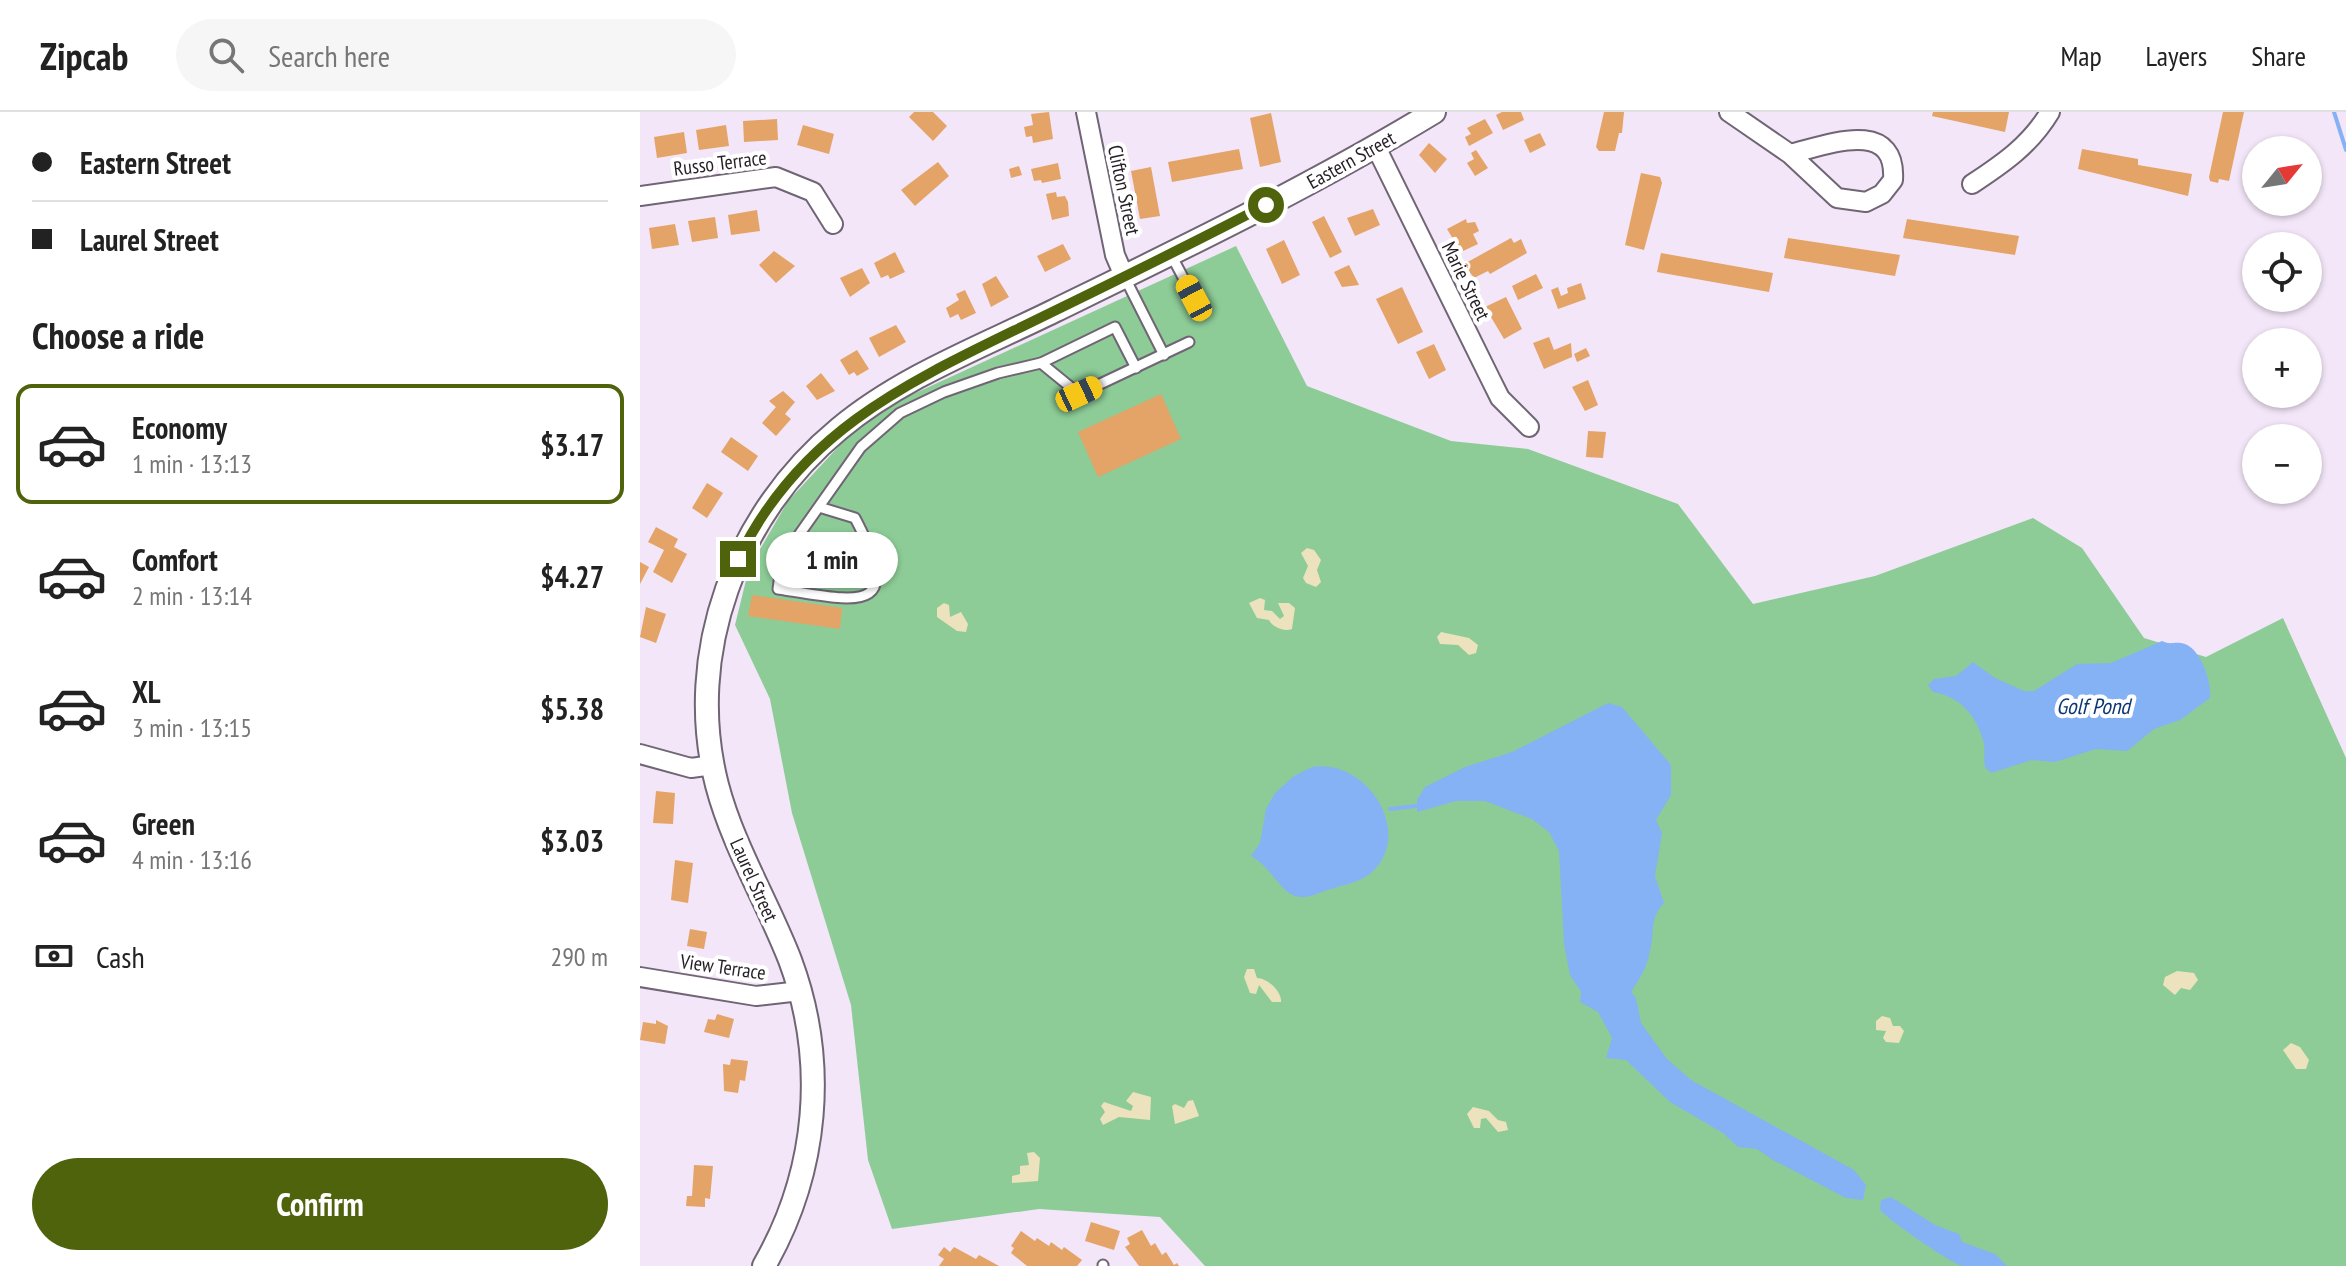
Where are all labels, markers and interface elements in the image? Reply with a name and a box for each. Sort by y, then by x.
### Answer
search box [176,19,736,91]
text: Zipcab [40,31,128,80]
icon: search [204,33,248,77]
text: Search here [268,36,390,75]
text: Map [2060,37,2102,74]
text: Layers [2146,37,2207,74]
text: Share [2251,37,2306,74]
street label: Eastern Street [1302,125,1400,195]
north arrow [2242,136,2322,216]
map controls [2242,136,2322,504]
text: Eastern Street [80,143,231,182]
street label: Clifton Street [1102,143,1146,238]
street label: Russo Terrace [672,144,768,182]
route start [1248,187,1284,223]
text: Laurel Street [80,220,219,259]
button: locate [2242,232,2322,312]
street label: Marie Street [1436,237,1496,325]
car [1172,271,1216,325]
text: Choose a ride [32,312,204,359]
button: + [2242,328,2322,408]
car [1052,373,1106,415]
icon: car [36,408,108,480]
text: Economy [132,408,227,447]
button: − [2242,424,2322,504]
text: $3.17 [540,425,604,464]
text: 1 min · 13:13 [132,447,252,480]
callout: 1 min [766,531,898,587]
icon: car [36,540,108,612]
text: Comfort [132,540,218,579]
route end [720,541,756,577]
text: 1 min [806,543,858,576]
text: $4.27 [540,557,604,596]
text: 2 min · 13:14 [132,579,252,612]
icon: car [36,672,108,744]
text: XL [132,672,161,711]
text: $5.38 [540,689,604,728]
water label: Golf Pond [2056,692,2133,720]
text: 3 min · 13:15 [132,711,252,744]
icon: car [36,804,108,876]
text: Green [132,804,195,843]
text: $3.03 [540,821,604,860]
street label: Laurel Street [724,834,784,926]
text: 4 min · 13:16 [132,843,252,876]
icon: cash [32,934,76,978]
text: Cash [96,937,145,976]
text: 290 m [550,940,608,973]
street label: View Terrace [678,948,767,986]
button: Confirm [32,1158,608,1250]

